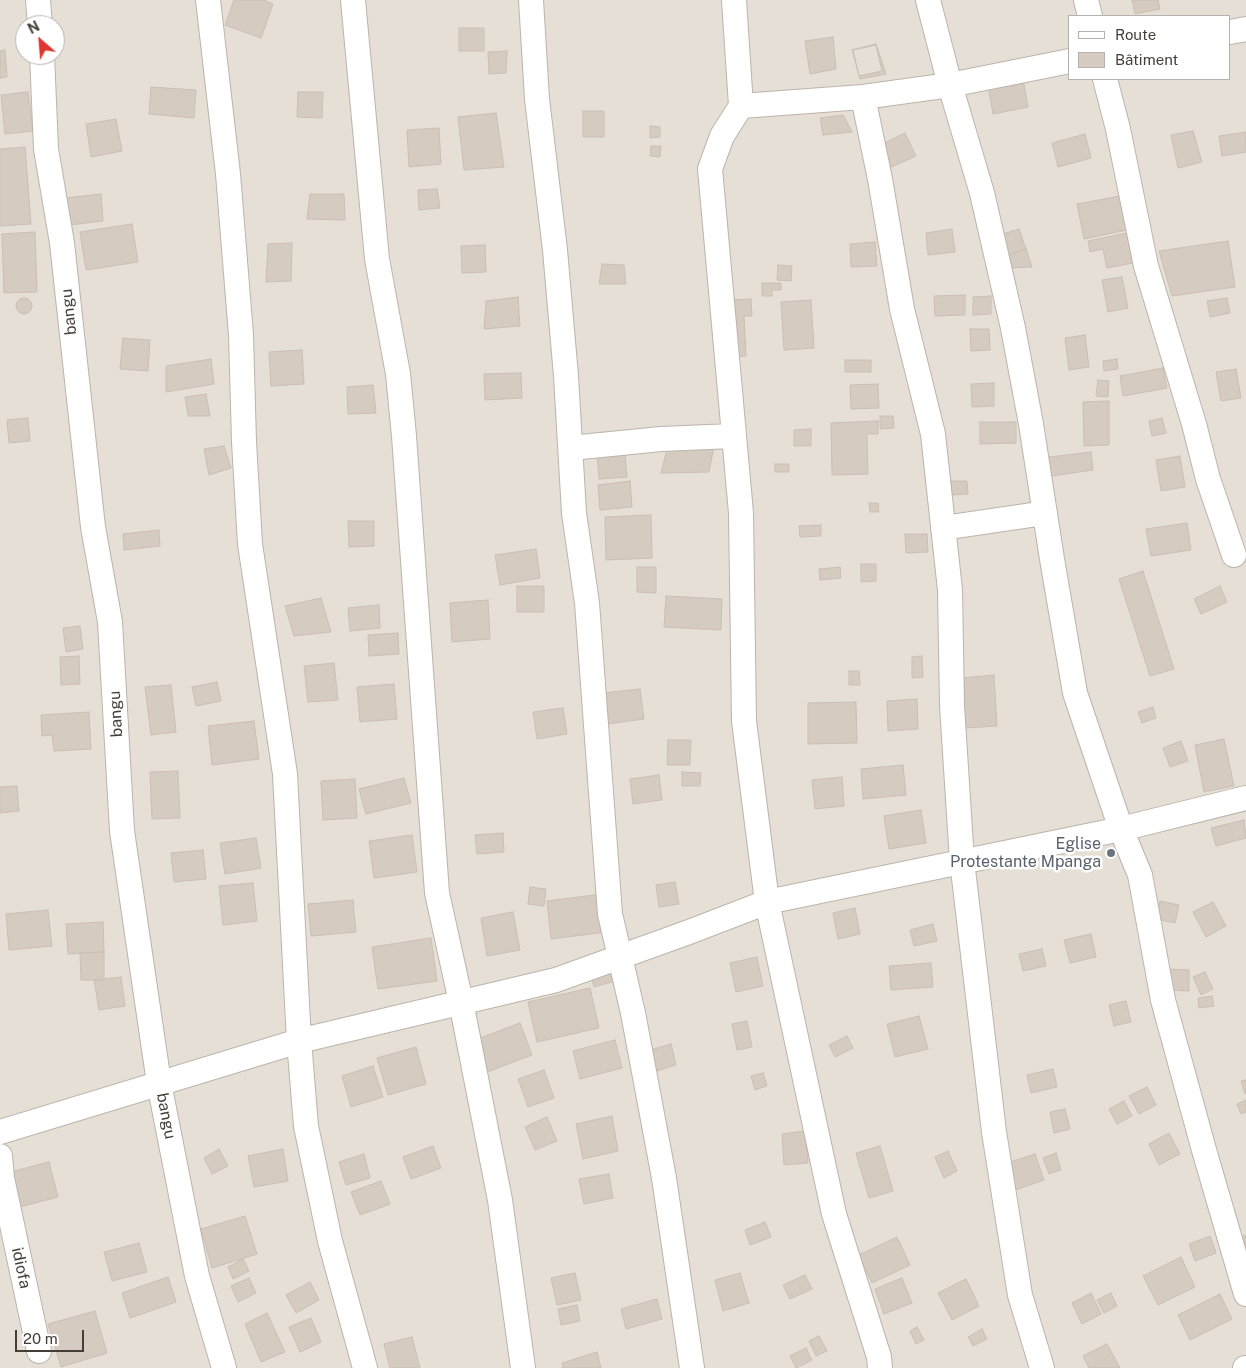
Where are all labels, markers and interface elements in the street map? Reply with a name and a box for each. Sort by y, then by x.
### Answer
north arrow [15,15,65,65]
legend [1068,15,1231,80]
text: N [25,18,42,37]
text: Route [1115,26,1156,43]
text: Bâtiment [1115,51,1178,68]
street label: bangu [57,288,81,336]
street label: bangu [105,690,127,738]
place label: Eglise Protestante Mpanga [950,834,1101,872]
marker: Eglise Protestante Mpanga [1105,847,1117,859]
street label: bangu [152,1091,180,1141]
street label: idiofa [7,1246,35,1290]
scale bar [18,1320,86,1352]
text: 20 m [23,1330,58,1347]

